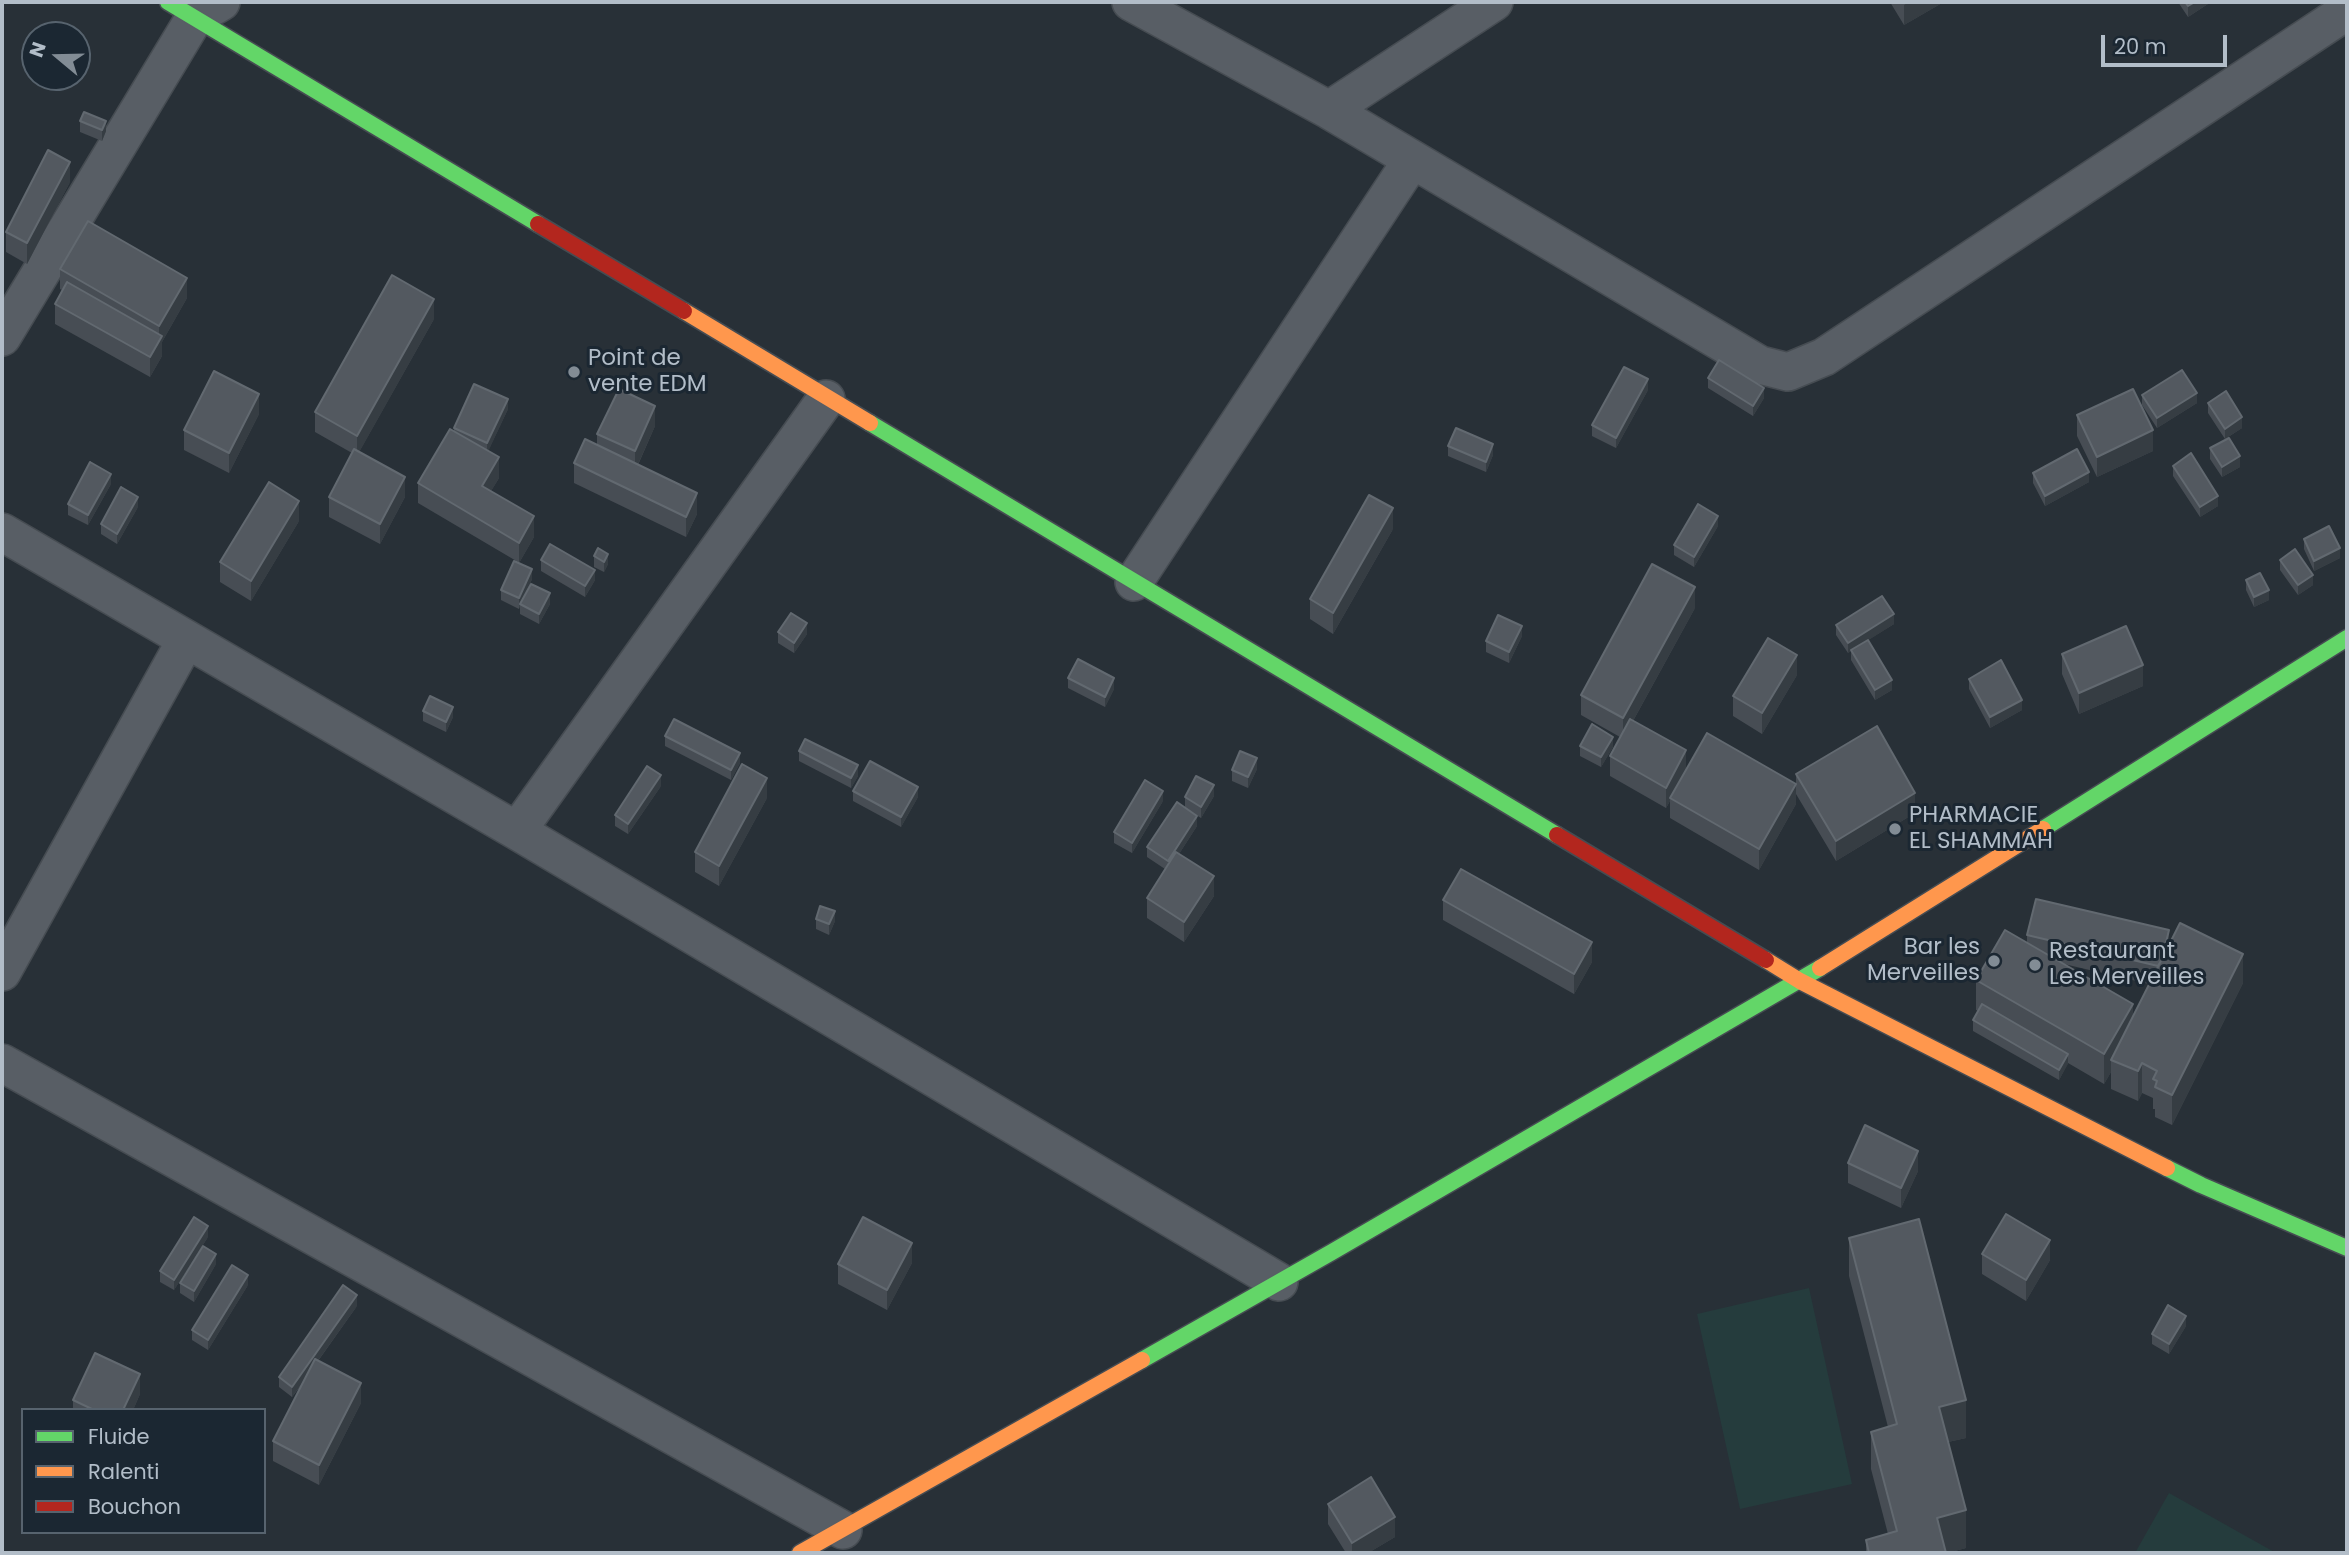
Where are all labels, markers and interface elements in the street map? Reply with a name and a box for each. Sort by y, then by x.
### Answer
north arrow [21,21,91,91]
scale bar [2104,21,2230,65]
text: 20 m [2114,32,2167,61]
text: N [22,39,53,61]
place label: Point de vente EDM [588,345,707,399]
marker: Point de vente EDM [566,364,582,380]
place label: PHARMACIE EL SHAMMAH [1909,802,2053,856]
marker: PHARMACIE EL SHAMMAH [1887,821,1903,837]
place label: Bar les Merveilles [1867,934,1980,988]
place label: Restaurant Les Merveilles [2049,938,2204,992]
marker: Bar les Merveilles [1986,953,2002,969]
marker: Restaurant Les Merveilles [2027,957,2043,973]
legend [21,1408,266,1534]
text: Fluide [88,1422,150,1451]
text: Ralenti [88,1457,159,1486]
text: Bouchon [88,1492,181,1521]

